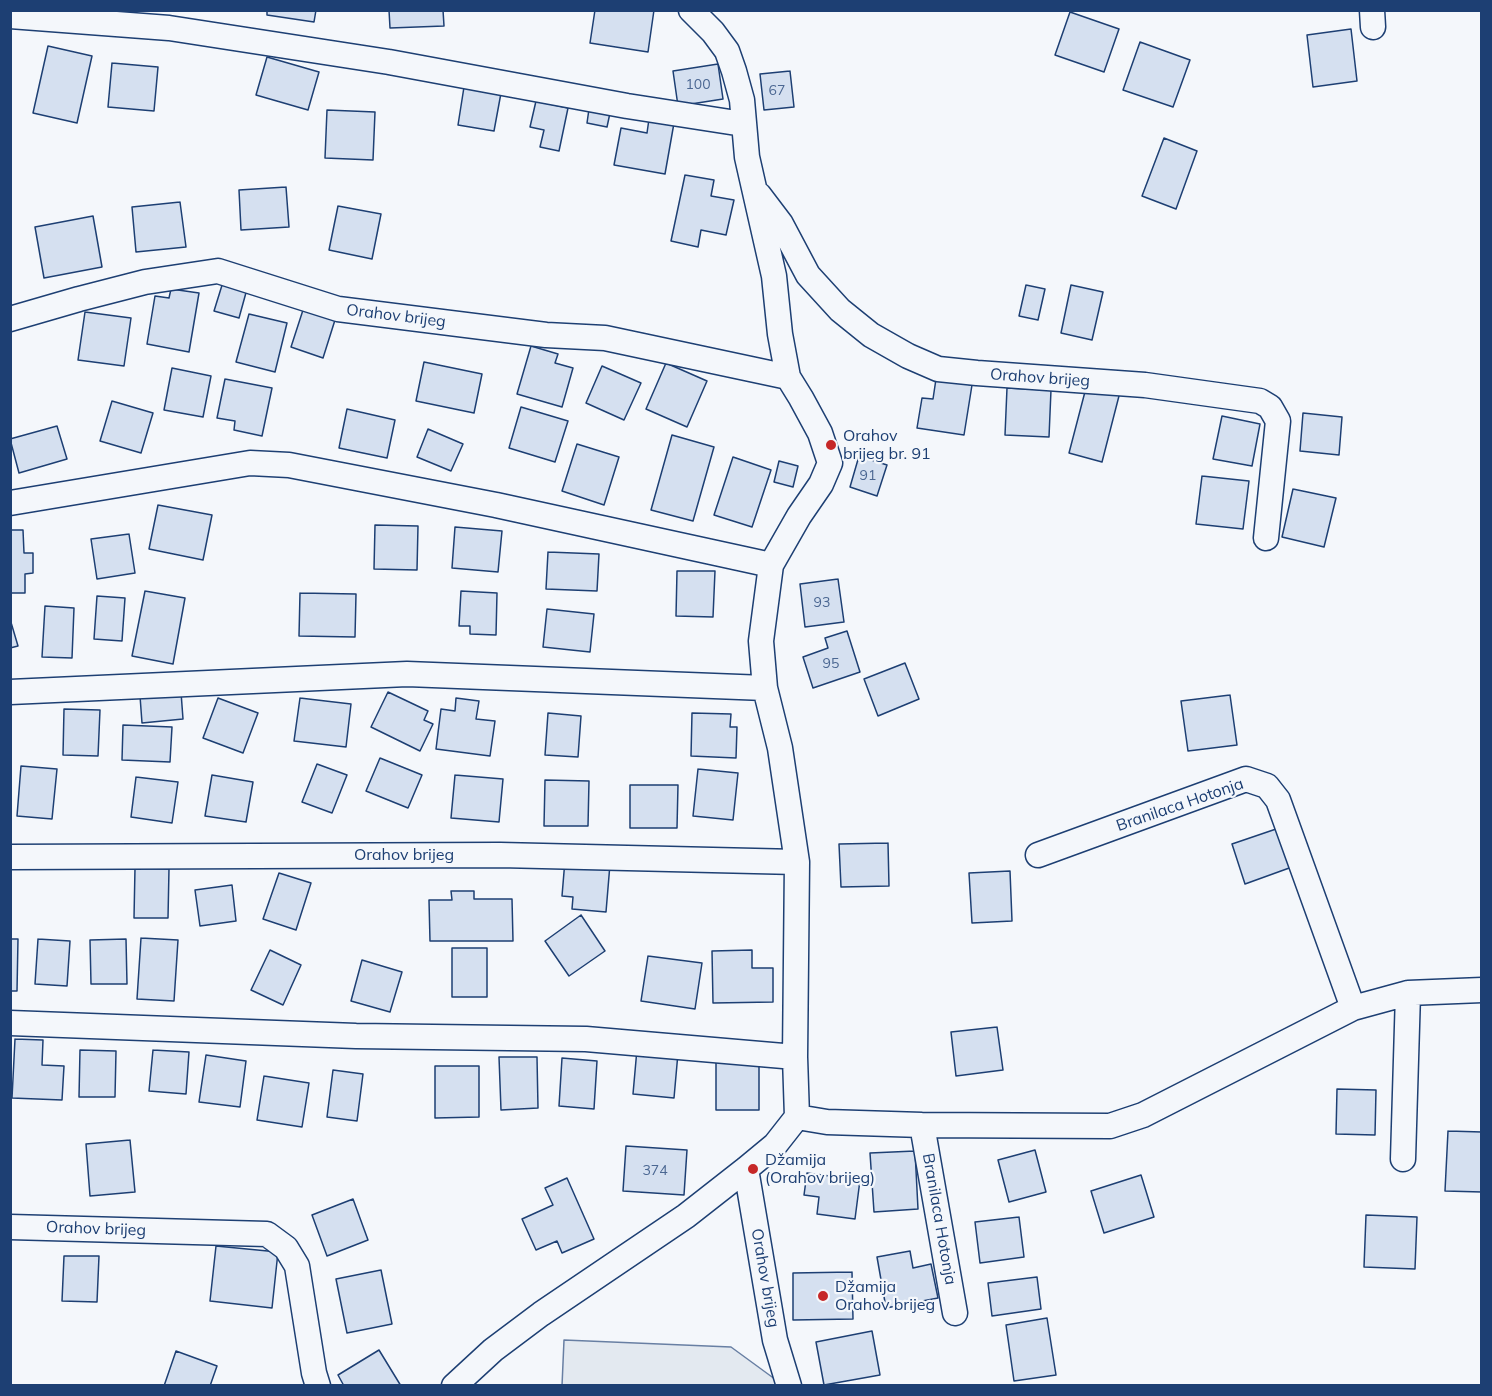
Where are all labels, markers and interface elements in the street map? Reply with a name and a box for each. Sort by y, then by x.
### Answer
house number: 100 [685,77,711,93]
house number: 67 [769,83,785,99]
street label: Orahov brijeg [345,300,447,332]
street label: Orahov brijeg [989,365,1091,391]
place label: Orahov brijeg br. 91 [843,426,931,464]
marker: Orahov brijeg br. 91 [824,438,838,452]
house number: 91 [860,468,876,484]
house number: 93 [814,595,830,611]
house number: 95 [823,656,839,672]
street label: Branilaca Hotonja [1114,774,1246,836]
street label: Orahov brijeg [354,845,454,865]
place label: Džamija (Orahov brijeg) [765,1150,875,1188]
street label: Branilaca Hotonja [918,1152,960,1286]
marker: Džamija (Orahov brijeg) [746,1162,760,1176]
house number: 374 [642,1163,668,1179]
street label: Orahov brijeg [46,1218,146,1240]
street label: Orahov brijeg [747,1227,783,1329]
place label: Džamija Orahov brijeg [835,1277,935,1315]
marker: Džamija Orahov brijeg [816,1289,830,1303]

